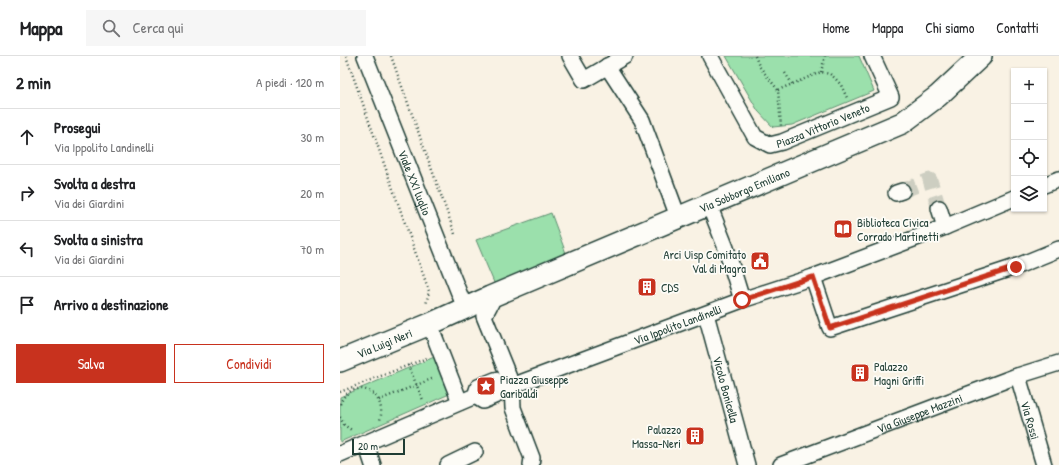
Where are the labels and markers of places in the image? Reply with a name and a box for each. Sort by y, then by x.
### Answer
place label: Biblioteca Civica Corrado Martinetti [857,214,939,245]
library icon: Biblioteca Civica Corrado Martinetti [832,218,854,240]
place label: Arci Uisp Comitato Val di Magra [664,246,746,277]
public building icon: Arci Uisp Comitato Val di Magra [749,250,771,272]
building icon: CDS [636,276,658,298]
place label: CDS [661,279,679,296]
place label: Palazzo Magni Griffi [874,358,924,389]
building icon: Palazzo Magni Griffi [849,362,871,384]
place label: Piazza Giuseppe Garibaldi [500,371,569,402]
place icon: Piazza Giuseppe Garibaldi [475,375,497,397]
place label: Palazzo Massa-Neri [632,421,681,452]
building icon: Palazzo Massa-Neri [684,425,706,447]

